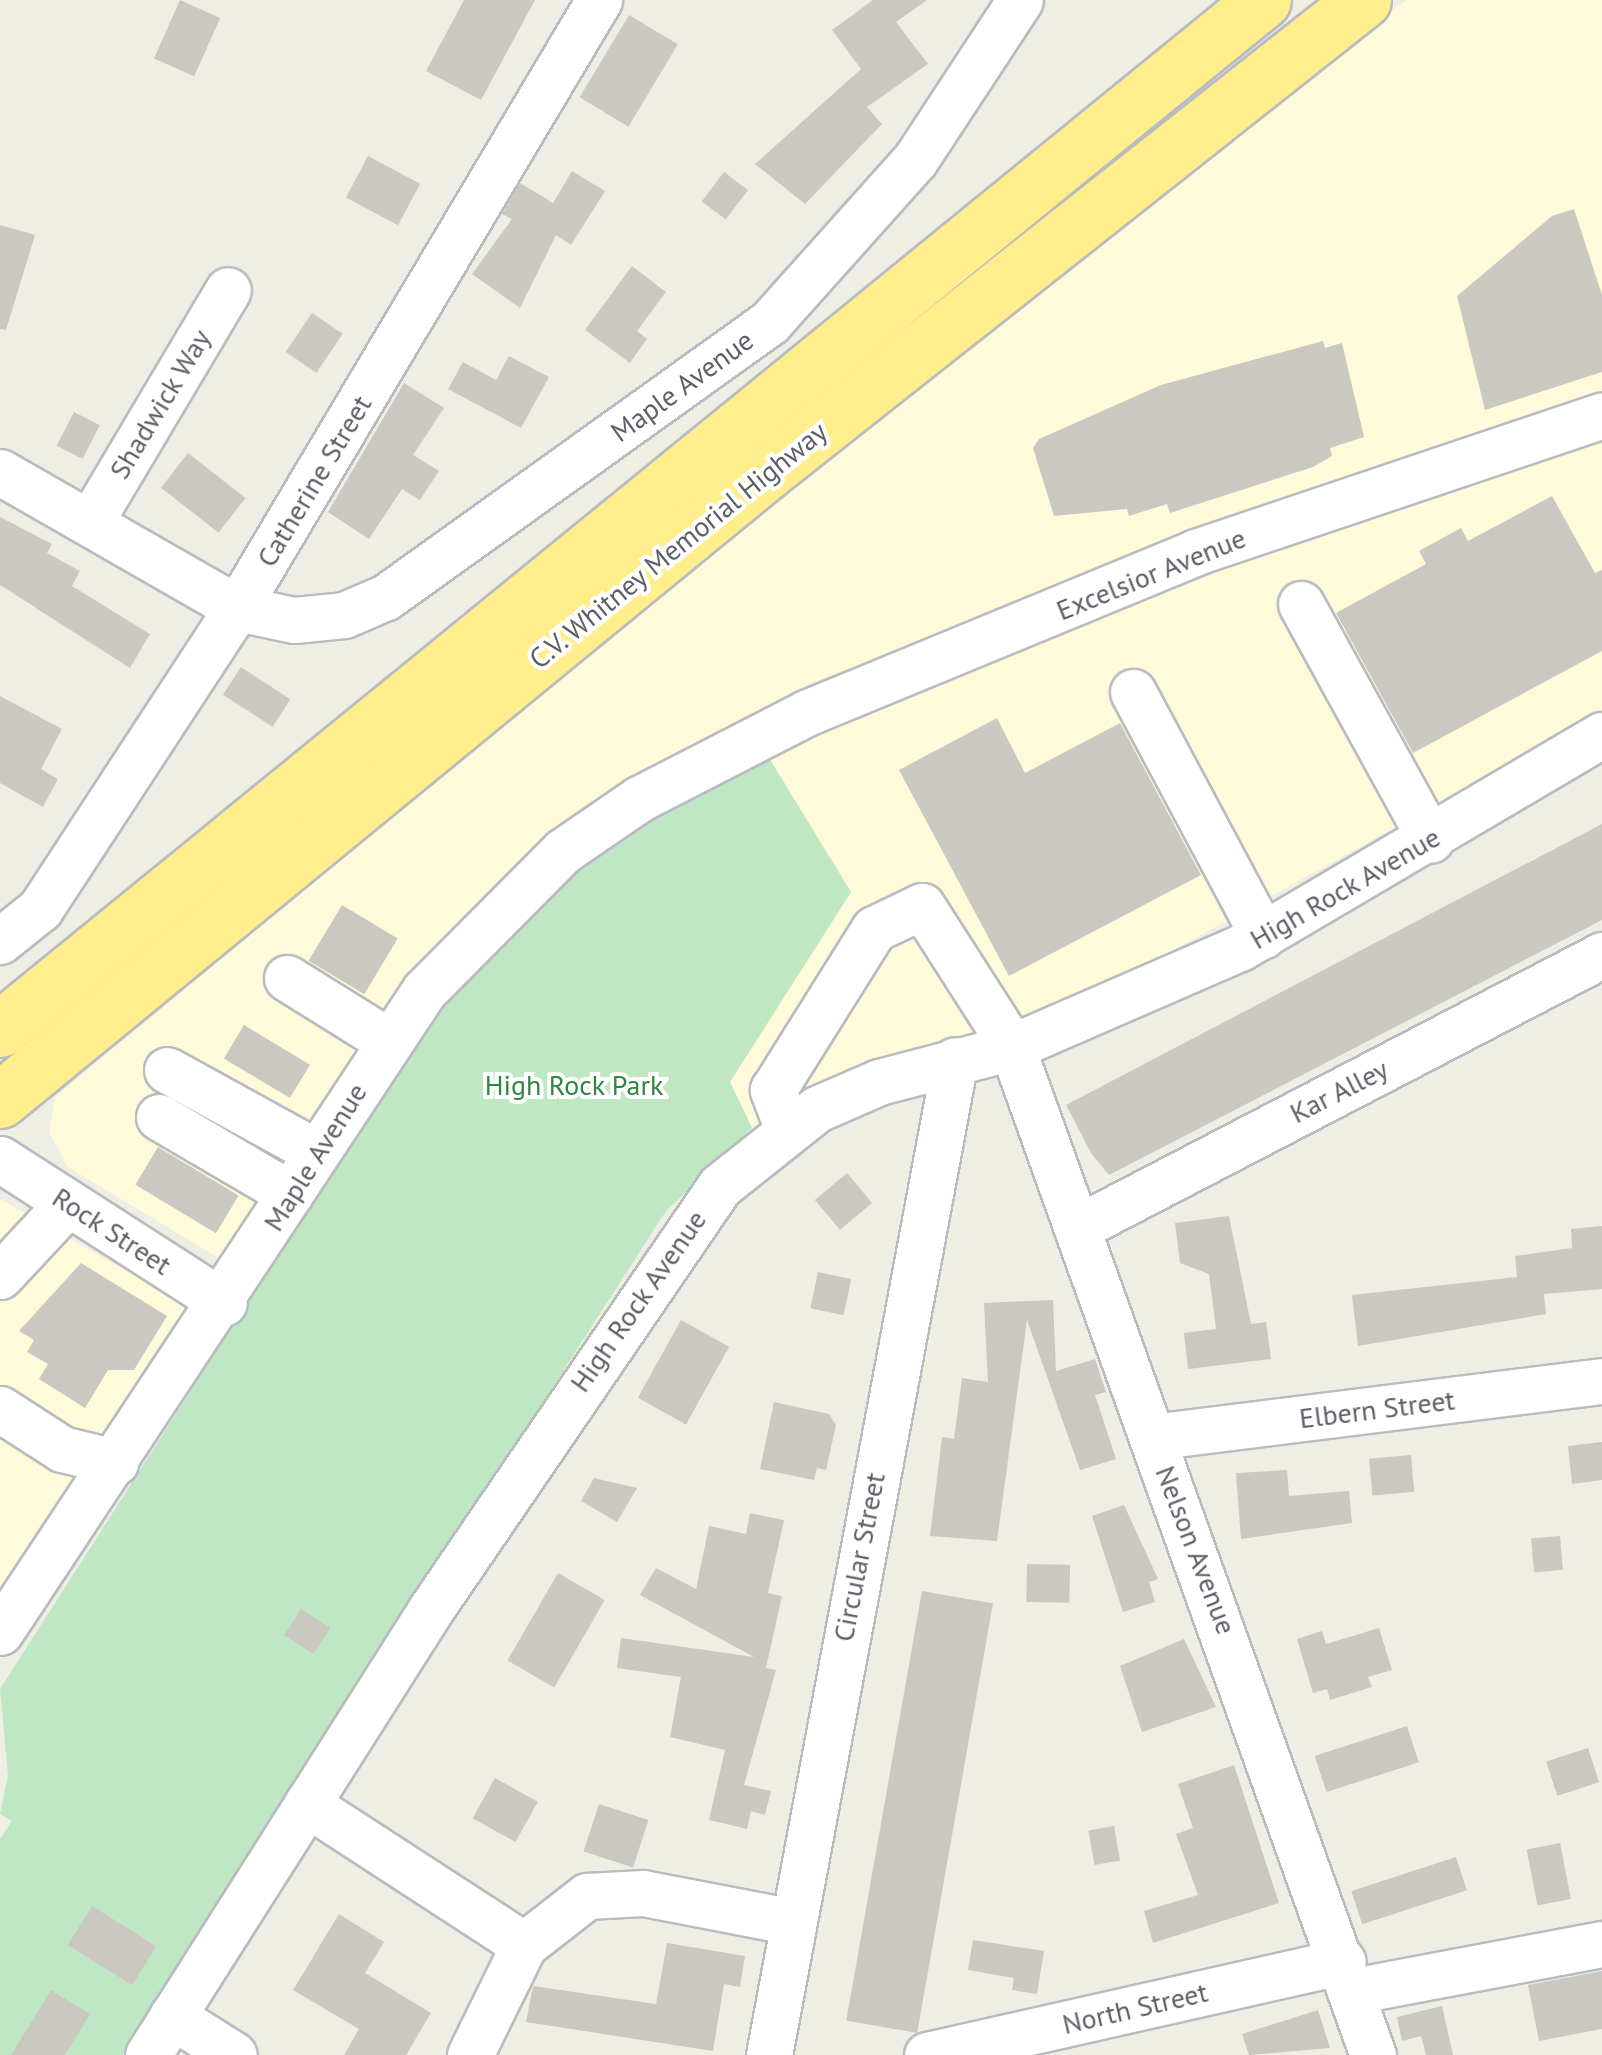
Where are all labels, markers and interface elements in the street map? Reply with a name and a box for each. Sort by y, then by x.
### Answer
street label: Shadwick Way [102,323,218,485]
street label: Maple Avenue [604,323,760,449]
street label: Catherine Street [250,389,378,573]
street label: C.V. Whitney Memorial Highway [521,413,835,677]
street label: Excelsior Avenue [1051,521,1251,627]
street label: High Rock Avenue [1243,820,1447,956]
street label: Kar Alley [1284,1052,1394,1130]
park label: High Rock Park [484,1068,664,1102]
street label: Maple Avenue [256,1077,374,1237]
street label: Rock Street [46,1180,178,1282]
street label: High Rock Avenue [562,1203,714,1399]
street label: Elbern Street [1297,1383,1457,1435]
street label: Nelson Avenue [1148,1461,1244,1639]
street label: Circular Street [826,1470,892,1644]
street label: North Street [1059,1975,1211,2041]

